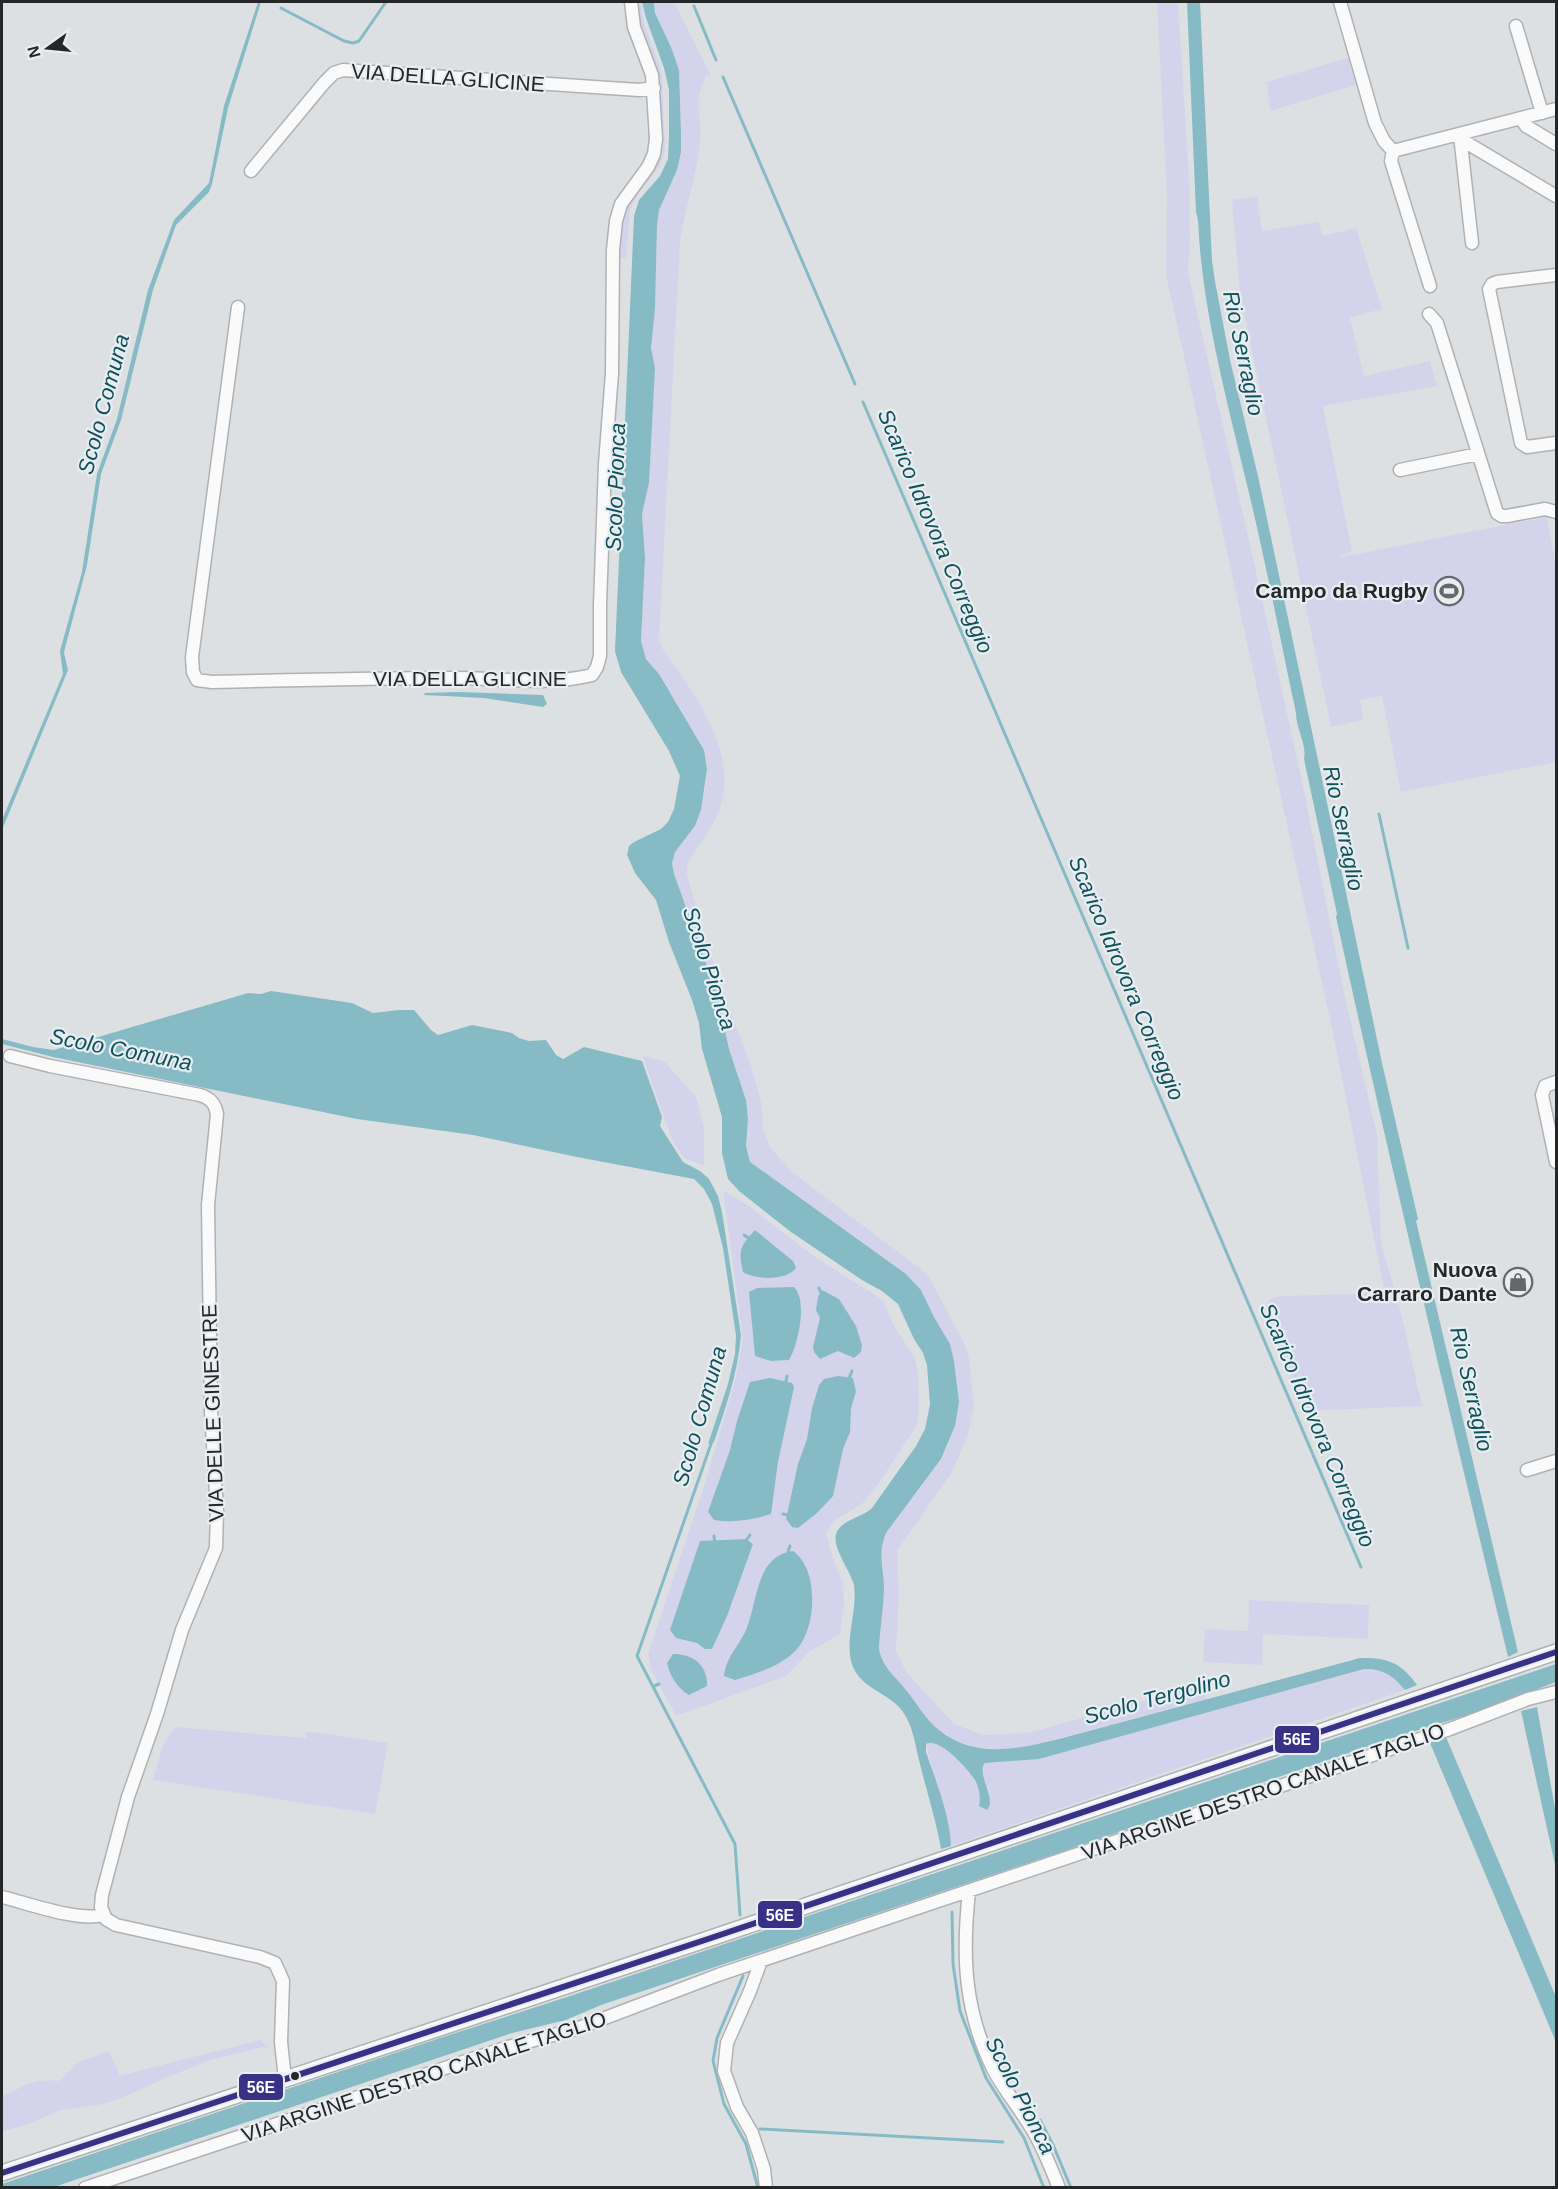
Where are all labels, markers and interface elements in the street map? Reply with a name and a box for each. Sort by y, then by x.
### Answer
north arrow [18,18,78,78]
text: N [24,44,44,60]
street label: VIA DELLA GLICINE [351,59,545,96]
water label: Rio Serraglio [1218,288,1269,418]
water label: Scolo Comuna [73,331,134,477]
water label: Scarico Idrovora Correggio [873,405,998,657]
water label: Scolo Pionca [601,422,630,552]
sports icon: Campo da Rugby [1433,575,1465,607]
place label: Campo da Rugby [1255,579,1428,602]
street label: VIA DELLA GLICINE [373,667,567,690]
water label: Rio Serraglio [1318,763,1369,893]
water label: Scarico Idrovora Correggio [1064,852,1189,1104]
water label: Scolo Pionca [678,903,741,1033]
water label: Scolo Comuna [48,1023,194,1076]
place label: Nuova Carraro Dante [1357,1258,1497,1305]
shop icon: Nuova Carraro Dante [1502,1266,1534,1298]
water label: Scarico Idrovora Correggio [1255,1299,1380,1551]
street label: VIA DELLE GINESTRE [197,1304,228,1522]
water label: Rio Serraglio [1445,1324,1498,1454]
water label: Scolo Comuna [668,1343,731,1489]
water label: Scolo Tergolino [1081,1666,1233,1729]
street label: VIA ARGINE DESTRO CANALE TAGLIO [1078,1718,1447,1865]
line badge: 56E [1274,1725,1320,1754]
text: 56E [1283,1731,1312,1748]
line badge: 56E [757,1900,803,1929]
text: 56E [766,1907,795,1924]
street label: VIA ARGINE DESTRO CANALE TAGLIO [239,2007,609,2146]
water label: Scolo Pionca [980,2032,1061,2158]
unlabelled marker [289,2070,301,2082]
line badge: 56E [238,2073,284,2101]
text: 56E [247,2079,276,2096]

